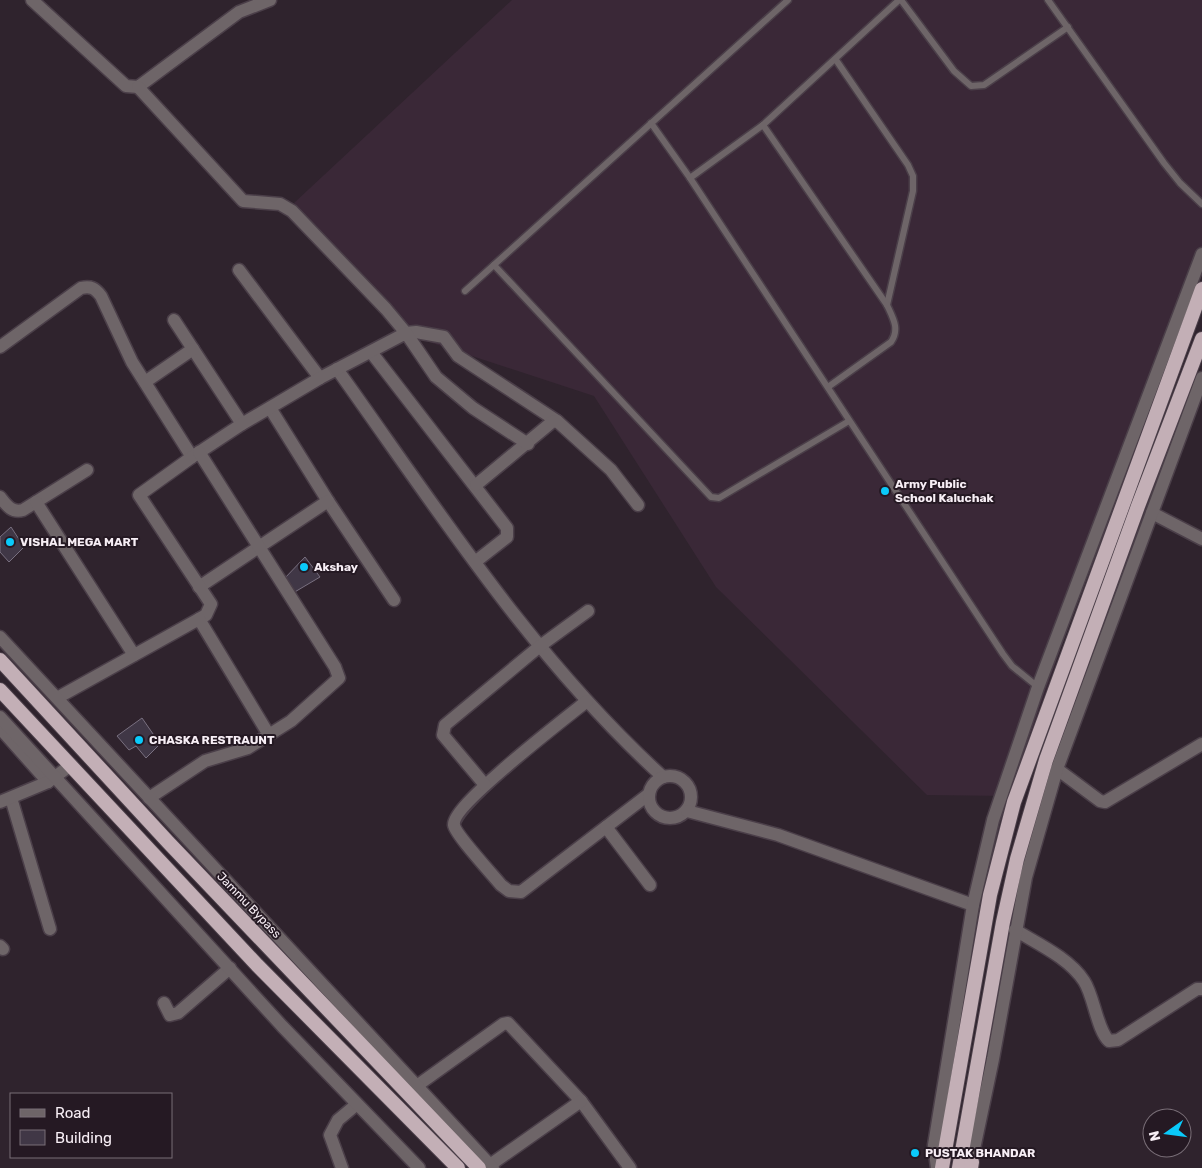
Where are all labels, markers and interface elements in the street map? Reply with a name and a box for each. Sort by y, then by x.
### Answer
place label: Army Public School Kaluchak [895,477,994,505]
marker: Army Public School Kaluchak [879,485,891,497]
place label: VISHAL MEGA MART [20,535,139,549]
marker: VISHAL MEGA MART [4,536,16,548]
place label: Akshay [314,560,358,574]
marker: Akshay [298,561,310,573]
place label: CHASKA RESTRAUNT [149,733,275,747]
marker: CHASKA RESTRAUNT [133,734,145,746]
street label: Jammu Bypass [214,869,284,941]
legend [10,1093,172,1158]
text: Road [55,1104,91,1122]
north arrow [1142,1108,1192,1158]
text: Building [55,1129,112,1147]
text: N [1145,1129,1164,1143]
place label: PUSTAK BHANDAR [925,1146,1035,1160]
marker: PUSTAK BHANDAR [909,1147,921,1159]

